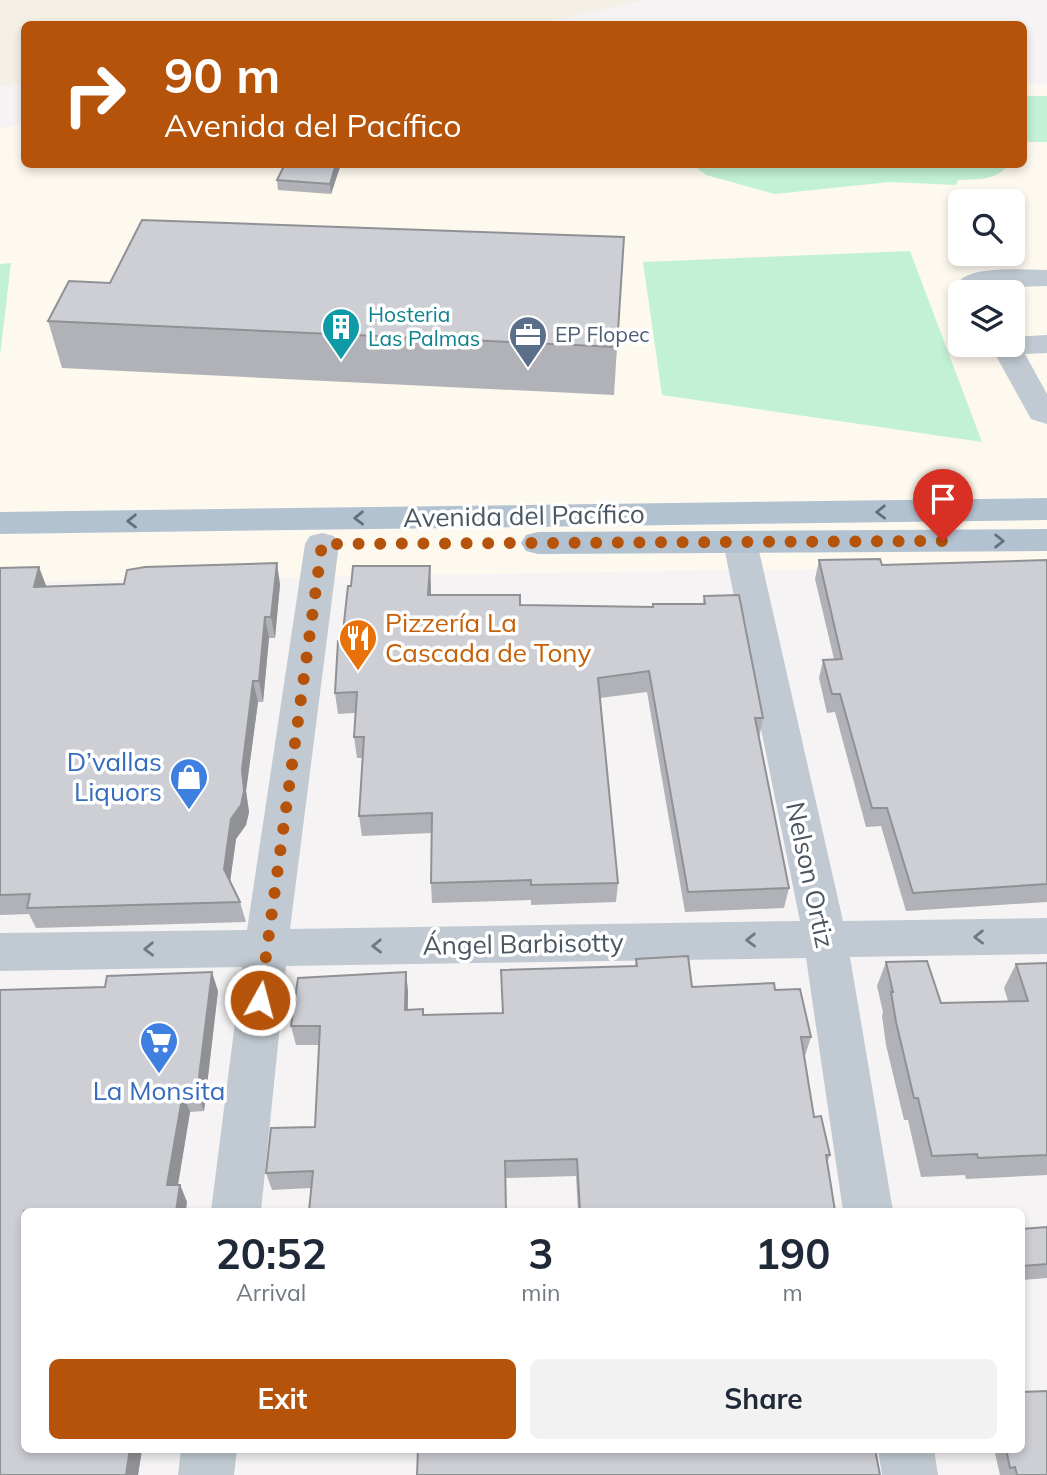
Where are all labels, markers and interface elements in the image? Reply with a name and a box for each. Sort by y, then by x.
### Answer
text: 90 m [164,44,280,105]
icon: right [49,49,140,140]
text: Avenida del Pacífico [164,105,461,145]
map controls [948,189,1025,357]
button: search [948,189,1025,266]
button: layers [948,280,1025,357]
place label: Hosteria Las Palmas [368,301,480,351]
building icon: Hosteria Las Palmas [320,306,362,361]
office icon: EP Flopec [507,314,549,369]
place label: EP Flopec [555,321,650,347]
pin [913,469,973,541]
icon: arrive [924,480,962,518]
street label: Avenida del Pacífico [403,497,645,534]
one-way arrow [875,504,886,519]
one-way arrow [354,511,365,526]
one-way arrow [126,513,137,529]
one-way arrow [994,533,1005,549]
place label: Pizzería La Cascada de Tony [385,606,591,669]
restaurant icon: Pizzería La Cascada de Tony [337,617,379,672]
place label: D’vallas Liquors [67,745,162,808]
shop icon: D’vallas Liquors [168,756,210,811]
street label: Nelson Ortiz [779,799,842,951]
street label: Ángel Barbisotty [422,925,624,962]
one-way arrow [973,929,984,945]
one-way arrow [746,932,756,948]
one-way arrow [371,938,382,954]
one-way arrow [144,941,154,957]
position arrow [223,963,297,1037]
supermarket icon: La Monsita [138,1020,180,1075]
place label: La Monsita [93,1074,225,1107]
text: 20:52 [216,1227,327,1280]
text: 3 [528,1227,553,1280]
text: 190 [755,1227,830,1280]
text: Arrival [236,1278,306,1307]
text: min [521,1278,560,1307]
text: m [783,1278,803,1307]
button: Exit [49,1359,516,1439]
button: Share [530,1359,997,1439]

